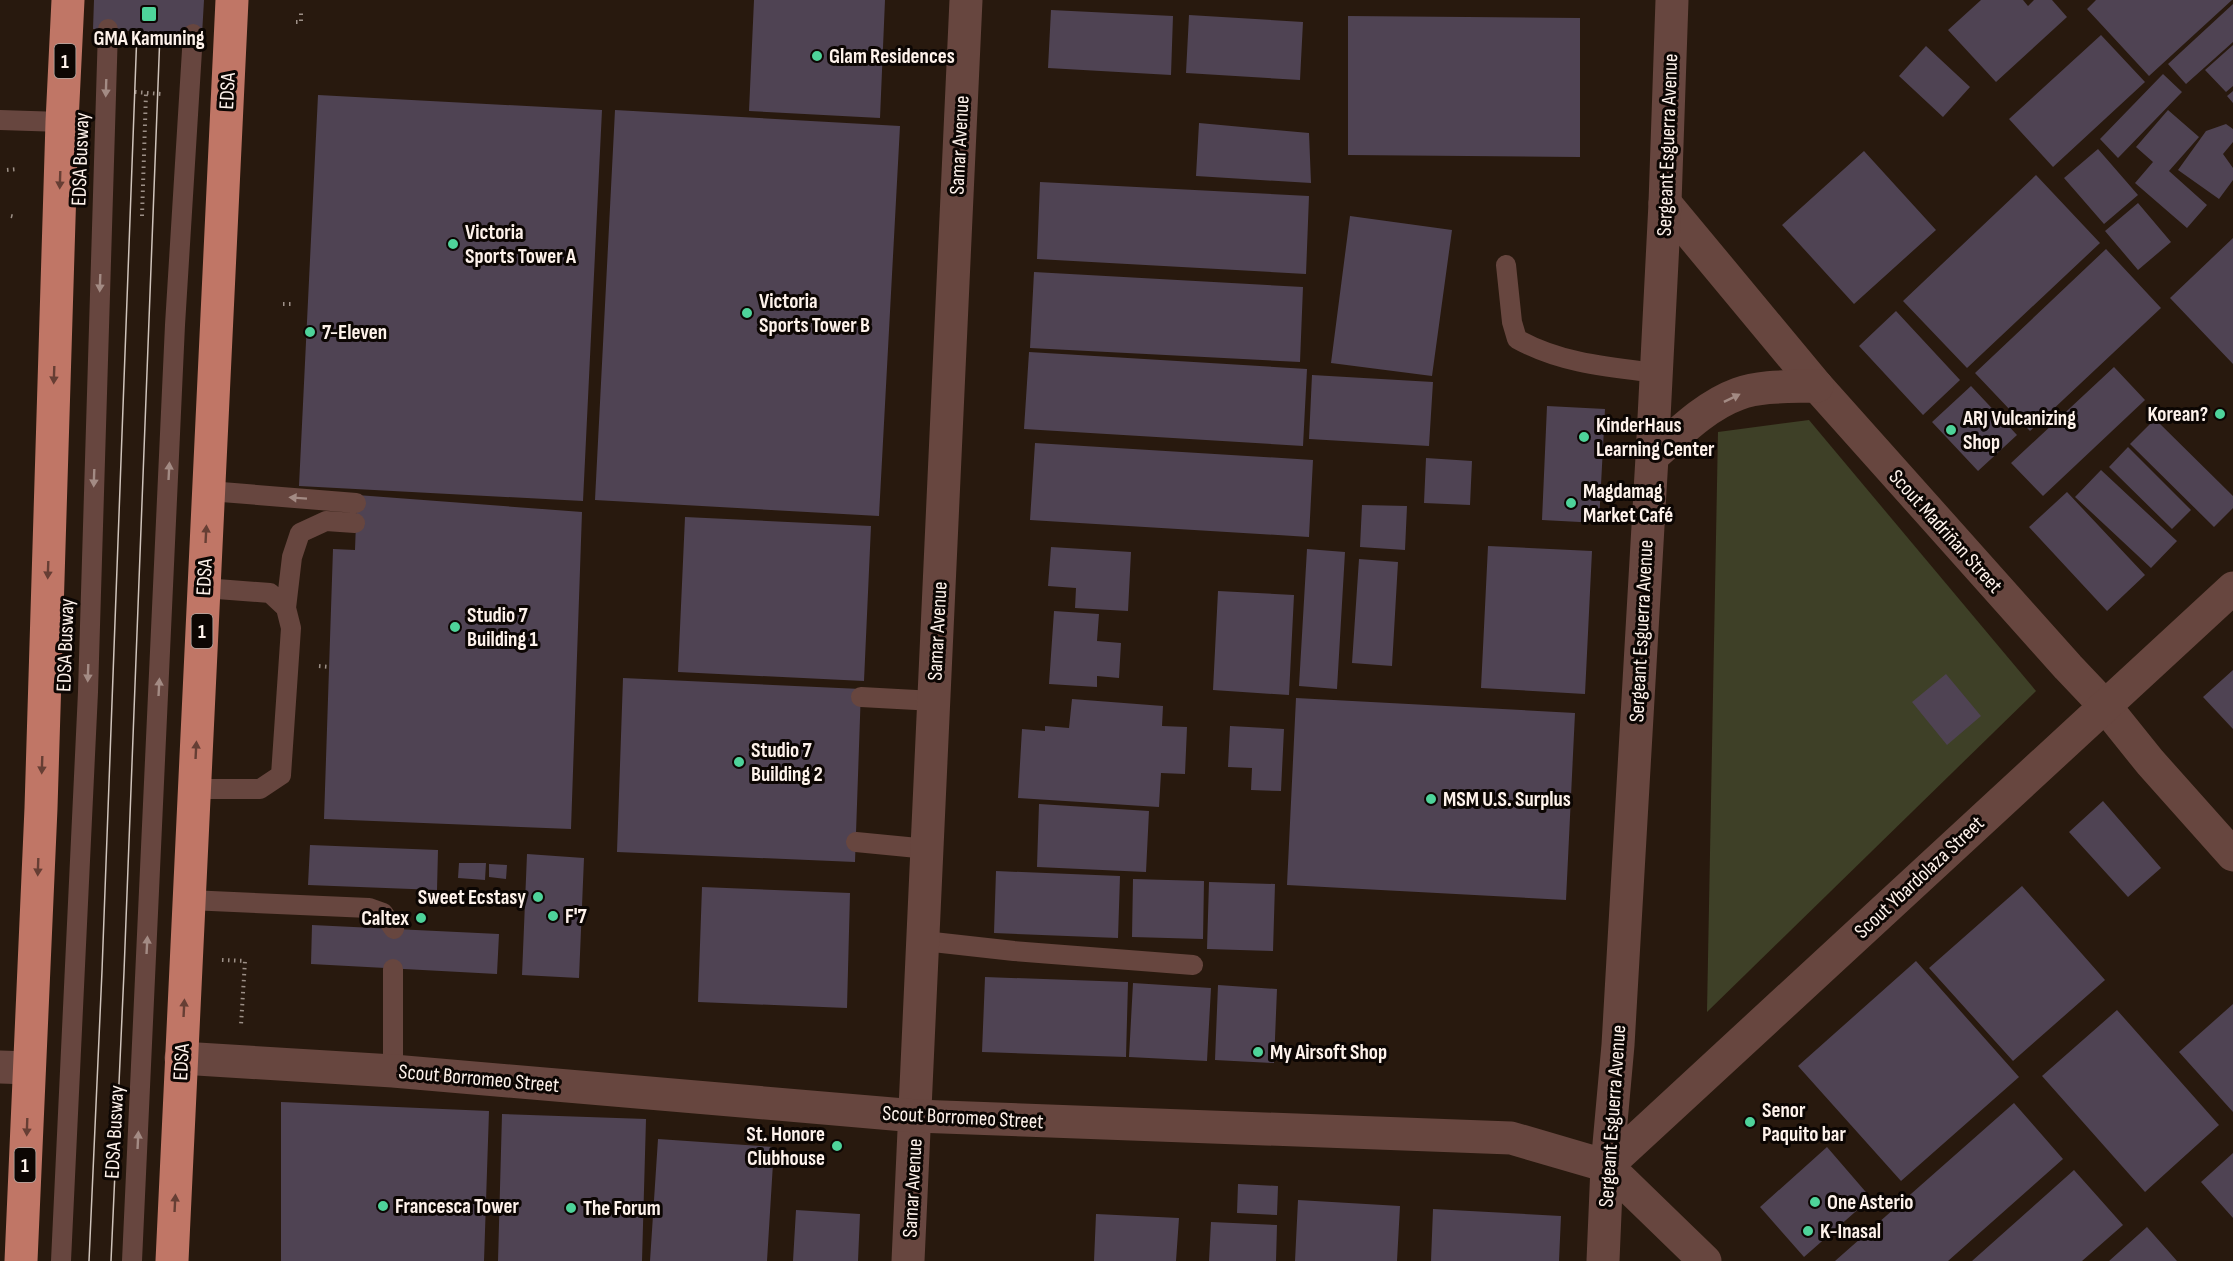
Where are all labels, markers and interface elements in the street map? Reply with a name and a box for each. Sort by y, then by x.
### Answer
marker: GMA Kamuning [140,5,158,23]
place label: GMA Kamuning [93,26,205,51]
road number: 1 [54,44,76,78]
place label: Glam Residences [829,44,955,69]
marker: Glam Residences [810,49,824,63]
street label: Sergeant Esguerra Avenue [1652,53,1683,237]
street label: EDSA [214,71,241,110]
one-way arrow [101,78,111,97]
street label: Samar Avenue [944,95,975,195]
street label: EDSA Busway [66,112,95,206]
one-way arrow [55,171,64,190]
place label: Victoria Sports Tower A [465,220,577,269]
marker: Victoria Sports Tower A [446,237,460,251]
one-way arrow [95,273,105,292]
place label: Victoria Sports Tower B [759,289,870,338]
marker: Victoria Sports Tower B [740,306,754,320]
place label: 7-Eleven [322,320,387,345]
marker: 7-Eleven [303,325,317,339]
one-way arrow [49,365,58,384]
one-way arrow [1723,393,1741,403]
place label: Korean? [2147,402,2208,427]
place label: ARJ Vulcanizing Shop [1962,406,2076,455]
marker: Korean? [2213,407,2227,421]
place label: KinderHaus Learning Center [1596,413,1715,462]
marker: ARJ Vulcanizing Shop [1944,423,1958,437]
marker: KinderHaus Learning Center [1577,430,1591,444]
one-way arrow [164,462,173,481]
street label: Scout Madriñan Street [1884,464,2008,598]
one-way arrow [89,468,99,487]
place label: Magdamag Market Café [1583,479,1673,528]
one-way arrow [289,494,308,503]
marker: Magdamag Market Café [1564,496,1578,510]
one-way arrow [202,525,211,544]
street label: Sergeant Esguerra Avenue [1624,539,1659,723]
street label: EDSA [191,557,218,596]
one-way arrow [43,560,53,579]
street label: Samar Avenue [922,581,953,681]
street label: EDSA Busway [51,598,80,692]
place label: Studio 7 Building 1 [467,603,538,652]
road number: 1 [192,614,212,648]
marker: Studio 7 Building 1 [448,620,462,634]
one-way arrow [84,663,93,682]
one-way arrow [154,678,163,697]
place label: Studio 7 Building 2 [751,738,823,787]
one-way arrow [192,741,201,760]
one-way arrow [37,755,47,774]
marker: Studio 7 Building 2 [732,755,746,769]
place label: MSM U.S. Surplus [1443,787,1571,812]
marker: MSM U.S. Surplus [1424,792,1438,806]
street label: Scout Ybardolaza Street [1849,811,1989,944]
one-way arrow [34,857,43,876]
place label: Sweet Ecstasy [418,885,526,910]
marker: Sweet Ecstasy [531,890,545,904]
place label: F'7 [565,904,588,929]
place label: Caltex [361,906,409,931]
marker: F'7 [546,909,560,923]
marker: Caltex [414,911,428,925]
one-way arrow [142,935,151,954]
one-way arrow [179,998,188,1017]
street label: Sergeant Esguerra Avenue [1594,1024,1631,1208]
place label: My Airsoft Shop [1270,1040,1387,1065]
street label: EDSA [168,1042,195,1081]
marker: My Airsoft Shop [1251,1045,1265,1059]
street label: Scout Borromeo Street [398,1059,560,1098]
street label: EDSA Busway [100,1085,129,1179]
place label: Senor Paquito bar [1762,1098,1846,1147]
street label: Scout Borromeo Street [882,1101,1044,1134]
marker: Senor Paquito bar [1743,1115,1757,1129]
one-way arrow [22,1117,32,1136]
place label: St. Honore Clubhouse [746,1122,825,1171]
one-way arrow [133,1130,142,1149]
street label: Samar Avenue [897,1138,928,1238]
marker: St. Honore Clubhouse [830,1139,844,1153]
road number: 1 [15,1148,36,1182]
place label: One Asterio [1827,1190,1913,1215]
one-way arrow [170,1193,179,1212]
place label: Francesca Tower [395,1194,520,1219]
marker: One Asterio [1808,1195,1822,1209]
place label: The Forum [583,1196,661,1221]
marker: Francesca Tower [376,1199,390,1213]
marker: The Forum [564,1201,578,1215]
place label: K-Inasal [1820,1219,1881,1244]
marker: K-Inasal [1801,1224,1815,1238]

